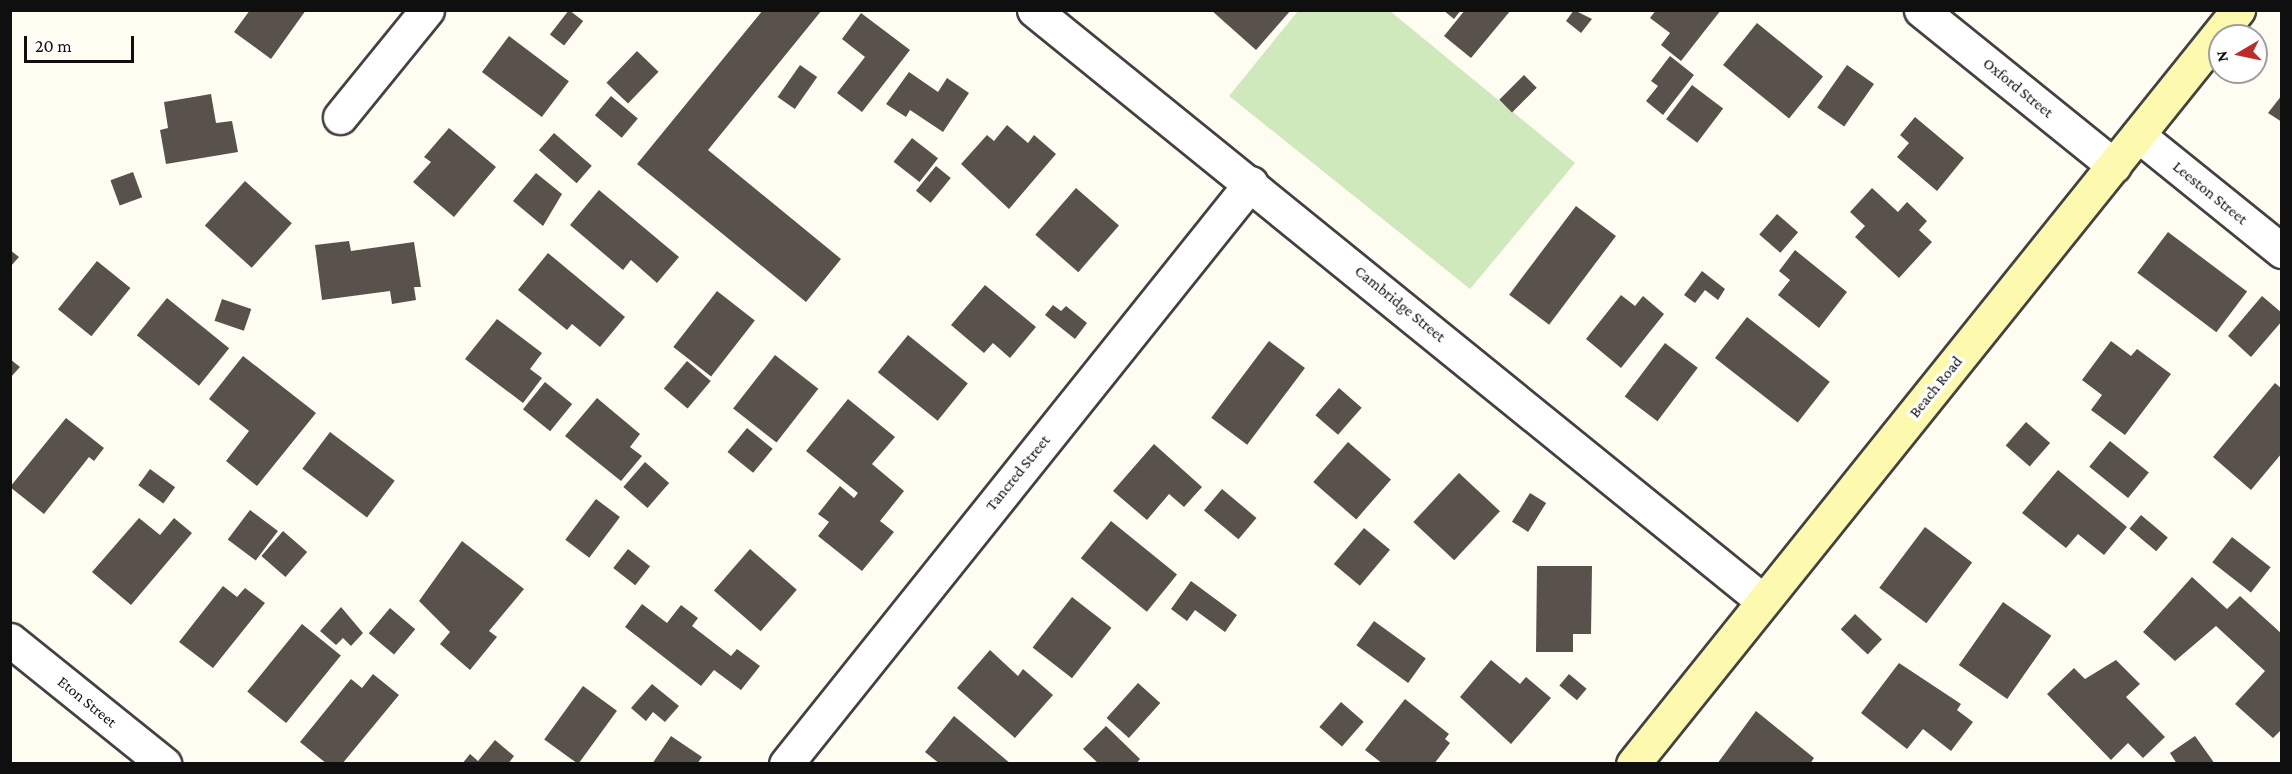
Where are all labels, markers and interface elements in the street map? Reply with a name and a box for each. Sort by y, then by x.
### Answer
scale bar [27,24,136,62]
north arrow [2208,24,2268,84]
text: 20 m [35,36,72,56]
text: N [2212,50,2231,63]
street label: Oxford Street [1979,54,2057,122]
street label: Leeston Street [2169,157,2251,229]
street label: Cambridge Street [1351,262,1449,346]
street label: Beach Road [1905,352,1967,422]
street label: Tancred Street [982,431,1054,515]
street label: Eton Street [53,672,121,732]

